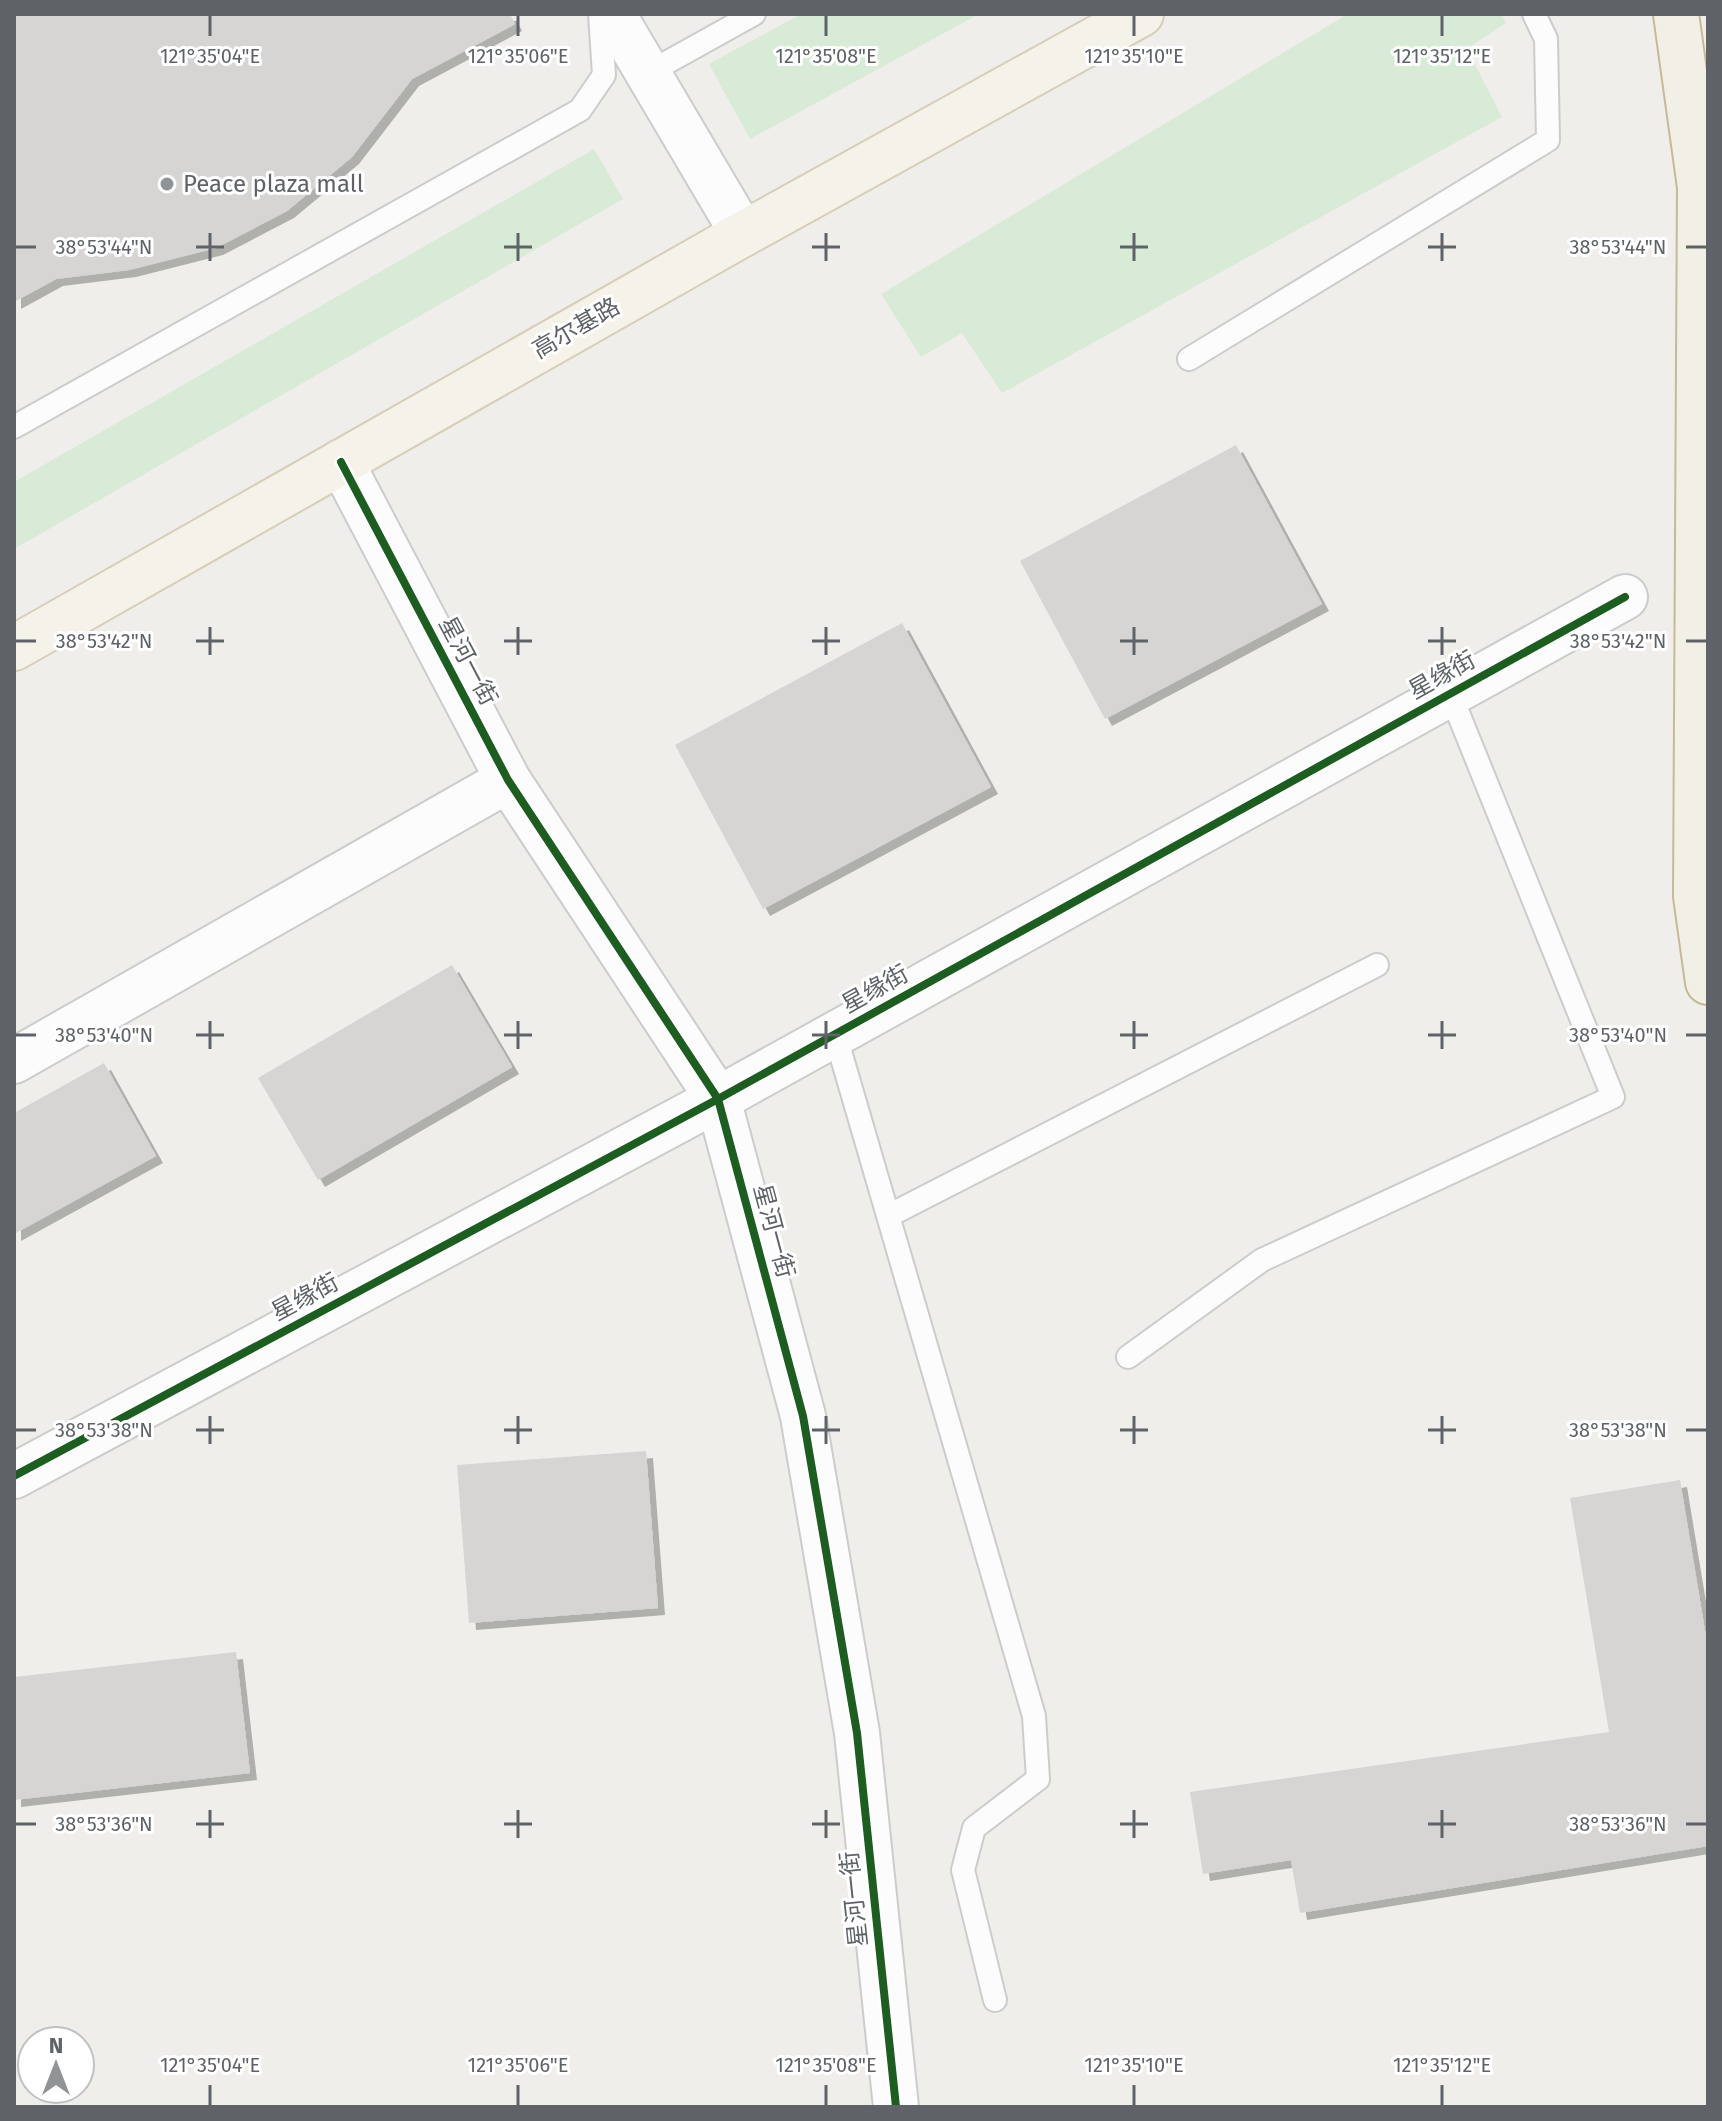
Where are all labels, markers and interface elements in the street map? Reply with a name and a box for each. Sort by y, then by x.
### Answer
text: 121°35'04"E [160,44,260,68]
text: 121°35'06"E [468,44,568,68]
text: 121°35'08"E [775,44,877,68]
text: 121°35'10"E [1084,44,1184,68]
text: 121°35'12"E [1393,44,1491,68]
place label: Peace plaza mall [183,170,364,198]
marker: Peace plaza mall [158,175,176,193]
text: 38°53'44"N [56,235,152,259]
text: 38°53'44"N [1570,235,1666,259]
street label: 高尔基路 [527,292,625,364]
street label: 星河一街 [433,612,503,710]
text: 38°53'42"N [56,629,152,653]
text: 38°53'42"N [1570,629,1666,653]
street label: 星缘街 [1404,645,1480,705]
street label: 星缘街 [837,959,913,1019]
text: 38°53'40"N [55,1023,153,1047]
text: 38°53'40"N [1569,1023,1667,1047]
street label: 星河一街 [748,1181,800,1281]
street label: 星缘街 [267,1268,343,1326]
text: 38°53'38"N [55,1418,153,1442]
text: 38°53'38"N [1569,1418,1667,1442]
text: 38°53'36"N [55,1812,153,1836]
text: 38°53'36"N [1569,1812,1667,1836]
street label: 星河一街 [835,1850,873,1948]
north arrow [16,2025,96,2105]
text: N [49,2032,63,2059]
text: 121°35'04"E [160,2053,260,2077]
text: 121°35'06"E [468,2053,568,2077]
text: 121°35'08"E [775,2053,877,2077]
text: 121°35'10"E [1084,2053,1184,2077]
text: 121°35'12"E [1393,2053,1491,2077]

